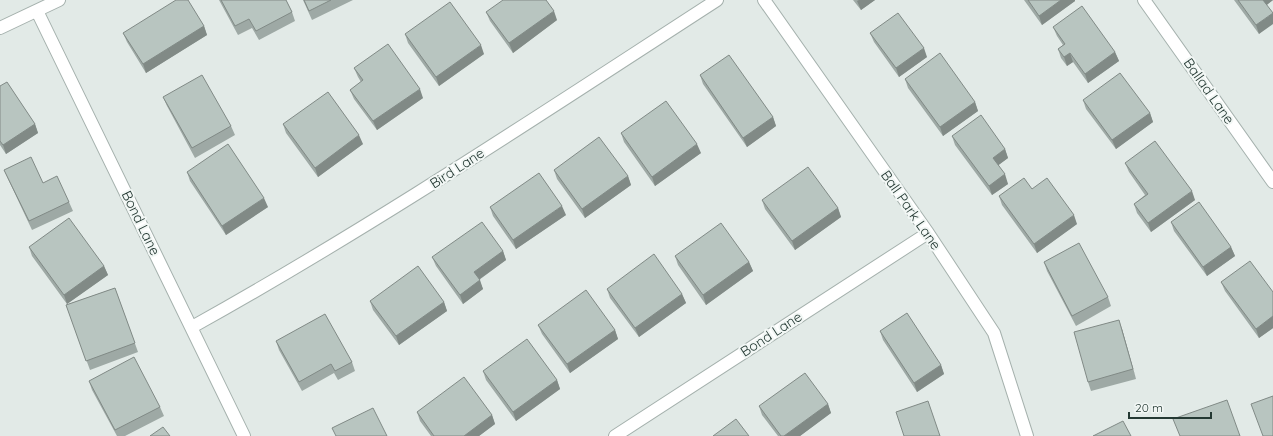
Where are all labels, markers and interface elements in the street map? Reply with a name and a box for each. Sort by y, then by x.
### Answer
street label: Ballad Lane [1180,54,1238,128]
street label: Bird Lane [426,144,488,192]
street label: Ball Park Lane [877,167,945,253]
street label: Bond Lane [118,188,164,258]
street label: Bond Lane [737,307,805,361]
scale bar [1129,394,1211,420]
text: 20 m [1135,400,1163,415]

